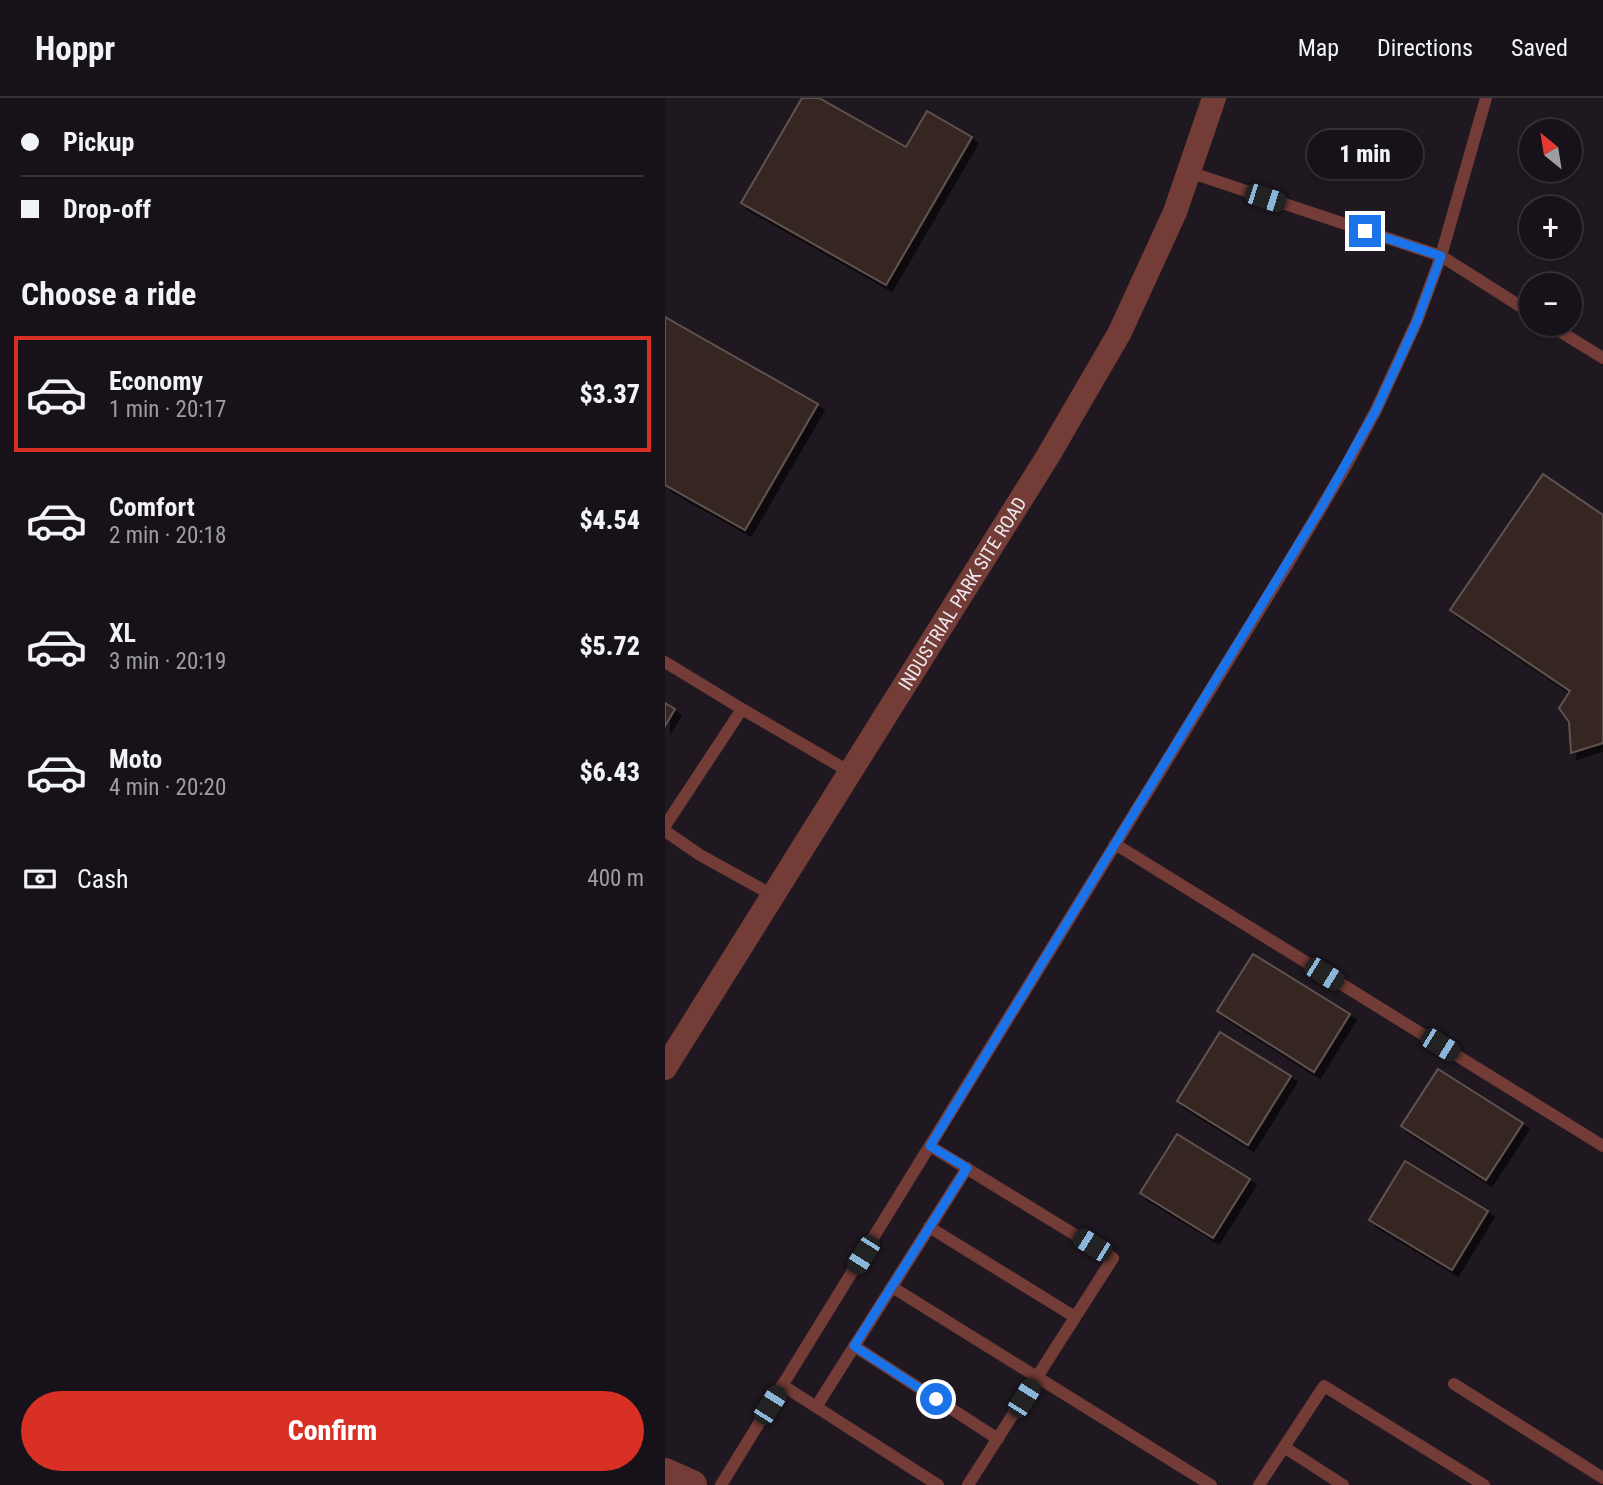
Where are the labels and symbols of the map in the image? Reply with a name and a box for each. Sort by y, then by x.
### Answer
north arrow [1519,119,1582,182]
callout: 1 min [1307,130,1423,178]
car [1242,182,1289,214]
route end [1349,215,1381,247]
street label: INDUSTRIAL PARK SITE ROAD [893,493,1032,694]
car [1301,954,1348,994]
car [1417,1025,1464,1065]
car [1069,1225,1116,1265]
car [843,1232,884,1278]
car [1004,1375,1045,1421]
car [750,1382,791,1428]
route start [920,1383,952,1415]

